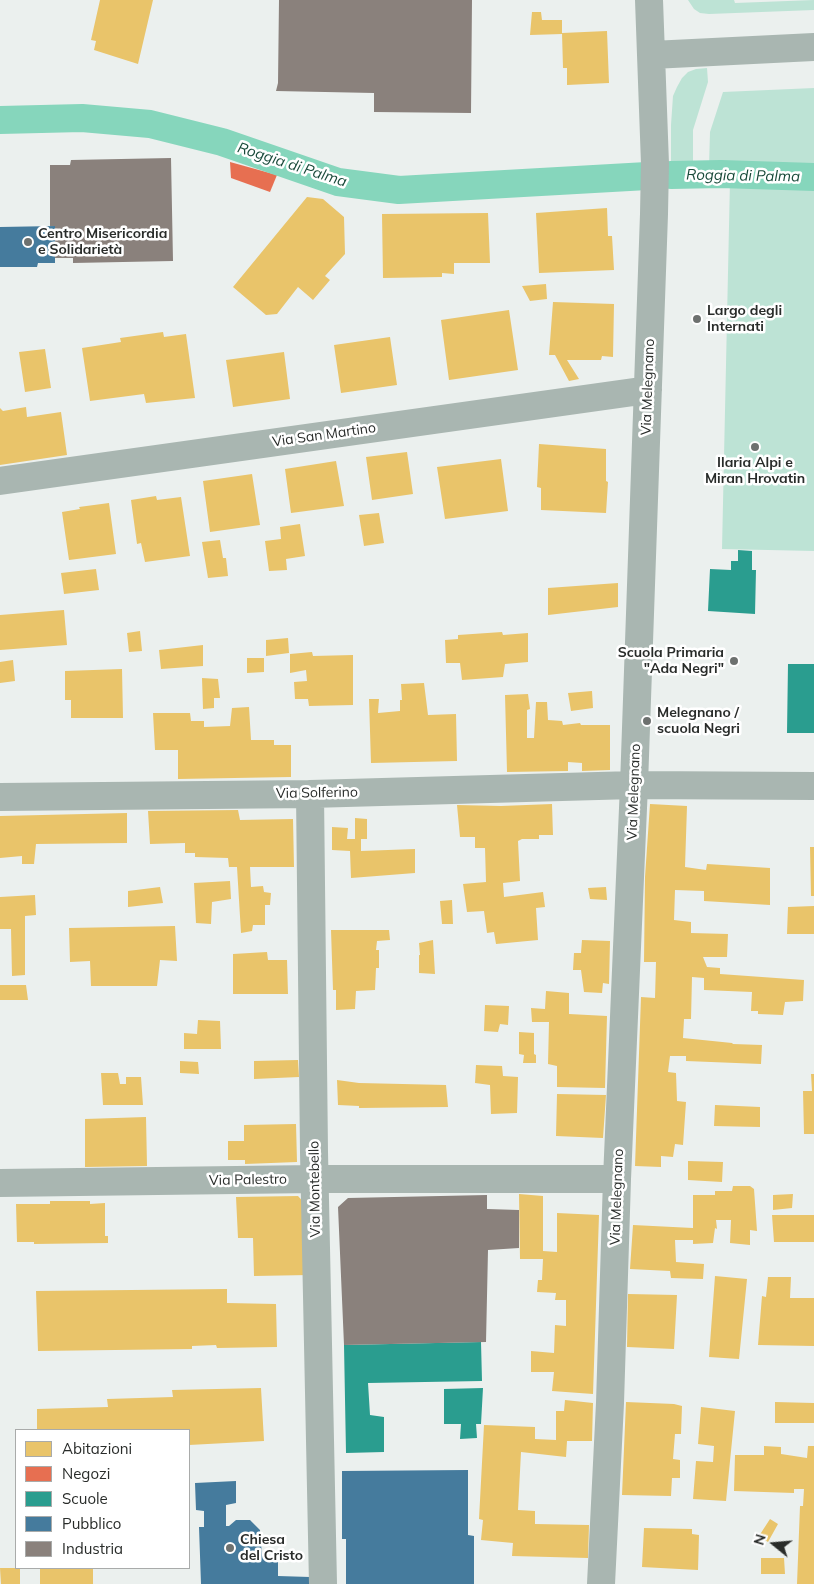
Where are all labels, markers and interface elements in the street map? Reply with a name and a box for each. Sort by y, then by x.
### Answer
water label: Roggia di Palma [235,139,349,191]
water label: Roggia di Palma [686,166,800,186]
place label: Centro Misericordia e Solidarietà [38,226,167,258]
marker: Centro Misericordia e Solidarietà [22,236,34,248]
place label: Largo degli Internati [707,303,782,336]
marker: Largo degli Internati [691,313,703,325]
street label: Via Melegnano [638,338,658,436]
street label: Via San Martino [271,419,377,451]
marker: Ilaria Alpi e Miran Hrovatin [749,441,761,453]
place label: Ilaria Alpi e Miran Hrovatin [705,455,805,488]
place label: Scuola Primaria "Ada Negri" [618,645,724,678]
marker: Scuola Primaria "Ada Negri" [728,655,740,667]
place label: Melegnano / scuola Negri [657,705,740,738]
marker: Melegnano / scuola Negri [641,715,653,727]
street label: Via Melegnano [624,743,644,841]
street label: Via Solferino [276,784,358,802]
street label: Via Montebello [306,1141,324,1237]
street label: Via Melegnano [607,1148,627,1246]
street label: Via Palestro [209,1171,287,1189]
legend [15,1429,190,1569]
text: Abitazioni [62,1439,132,1458]
text: Negozi [62,1464,110,1483]
text: Scuole [62,1489,108,1508]
text: Pubblico [62,1514,121,1533]
north arrow [749,1519,799,1569]
place label: Chiesa del Cristo [240,1532,303,1564]
text: N [750,1532,770,1547]
text: Industria [62,1539,123,1558]
marker: Chiesa del Cristo [224,1542,236,1554]

